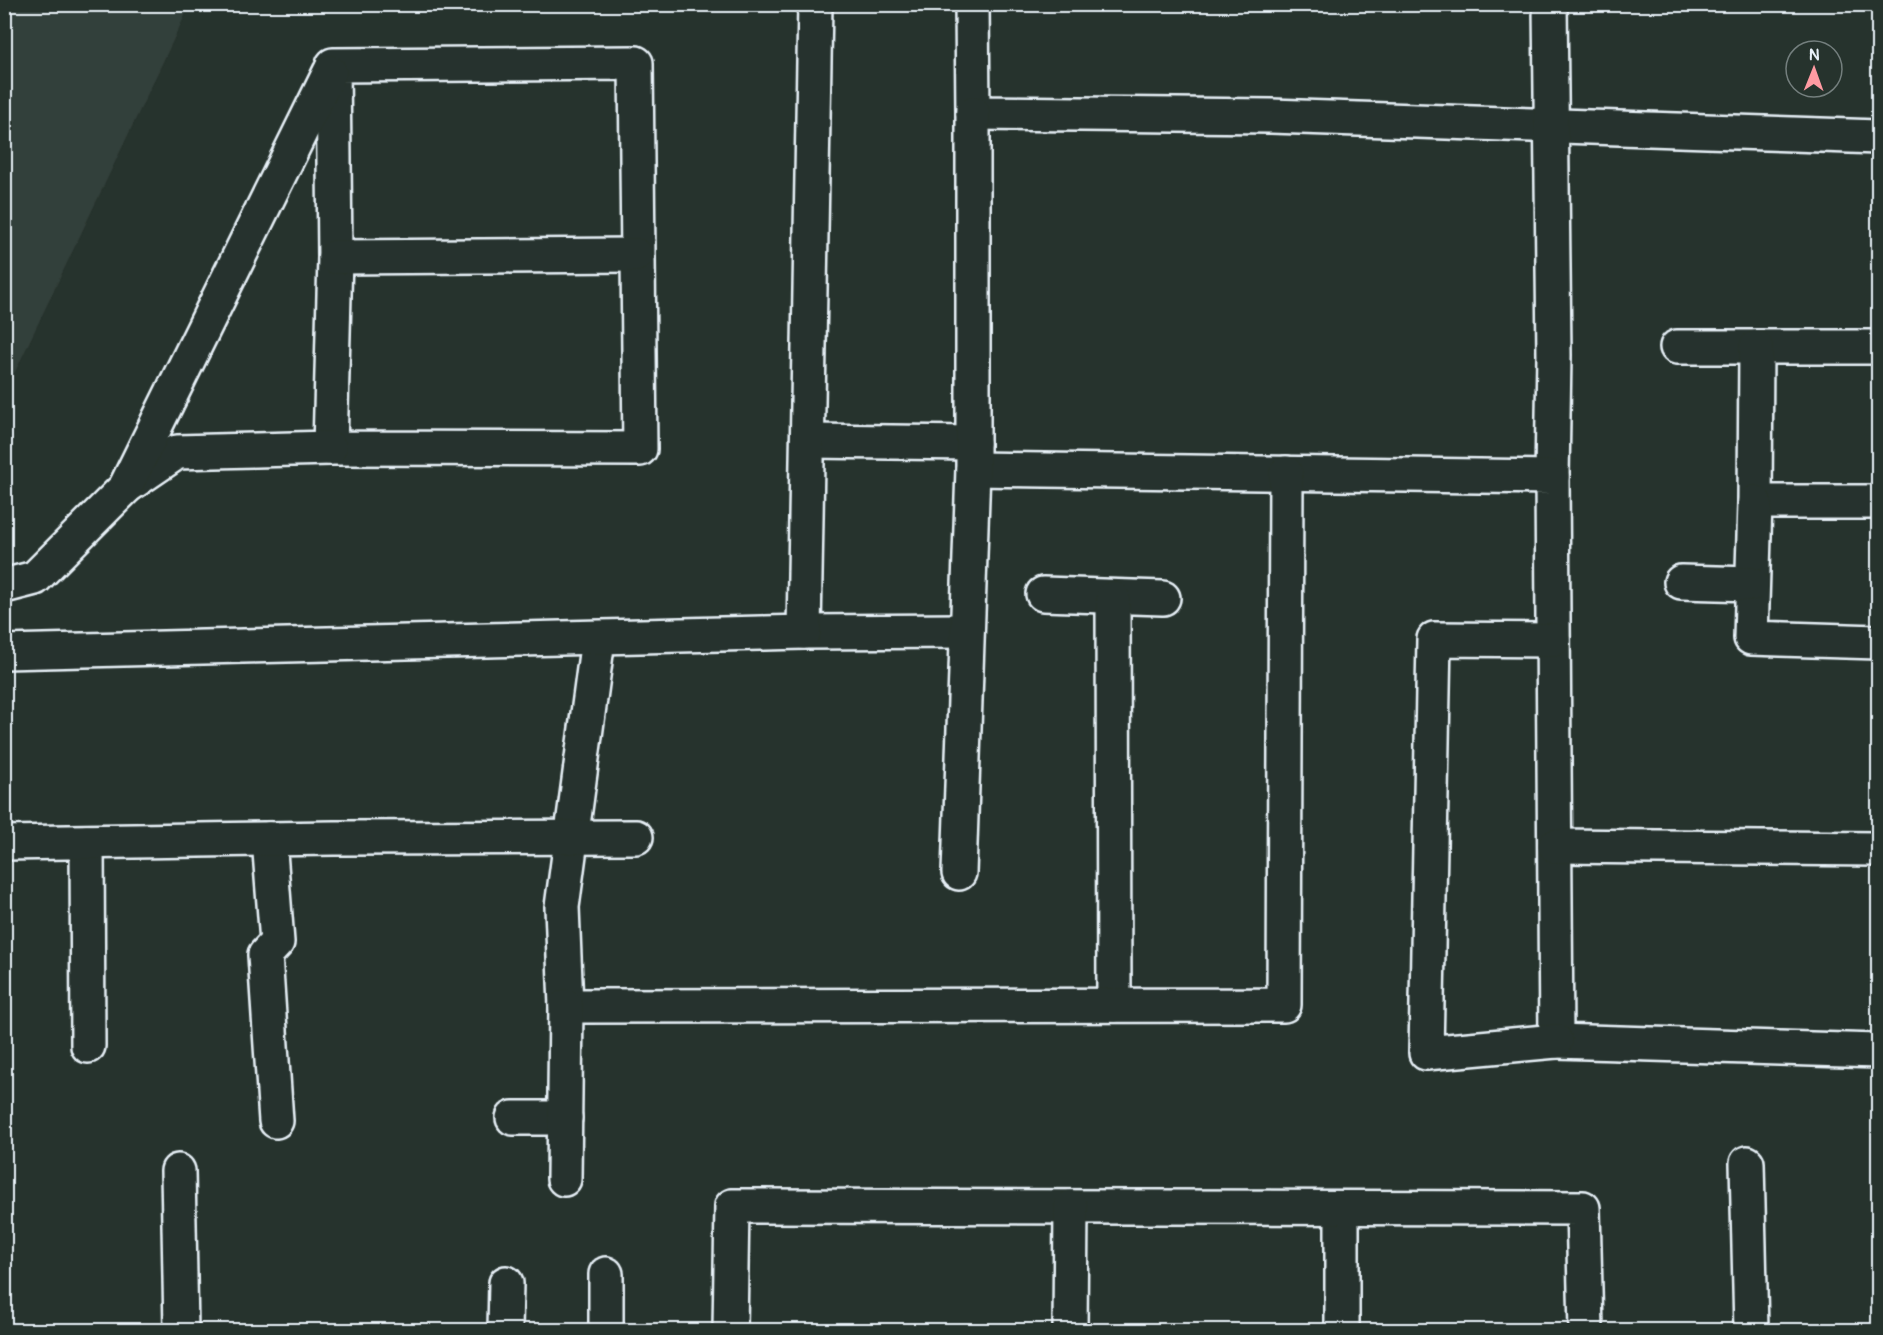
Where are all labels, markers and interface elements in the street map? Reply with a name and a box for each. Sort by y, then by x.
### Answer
north arrow [1784,39,1844,99]
text: N [1809,45,1820,65]

